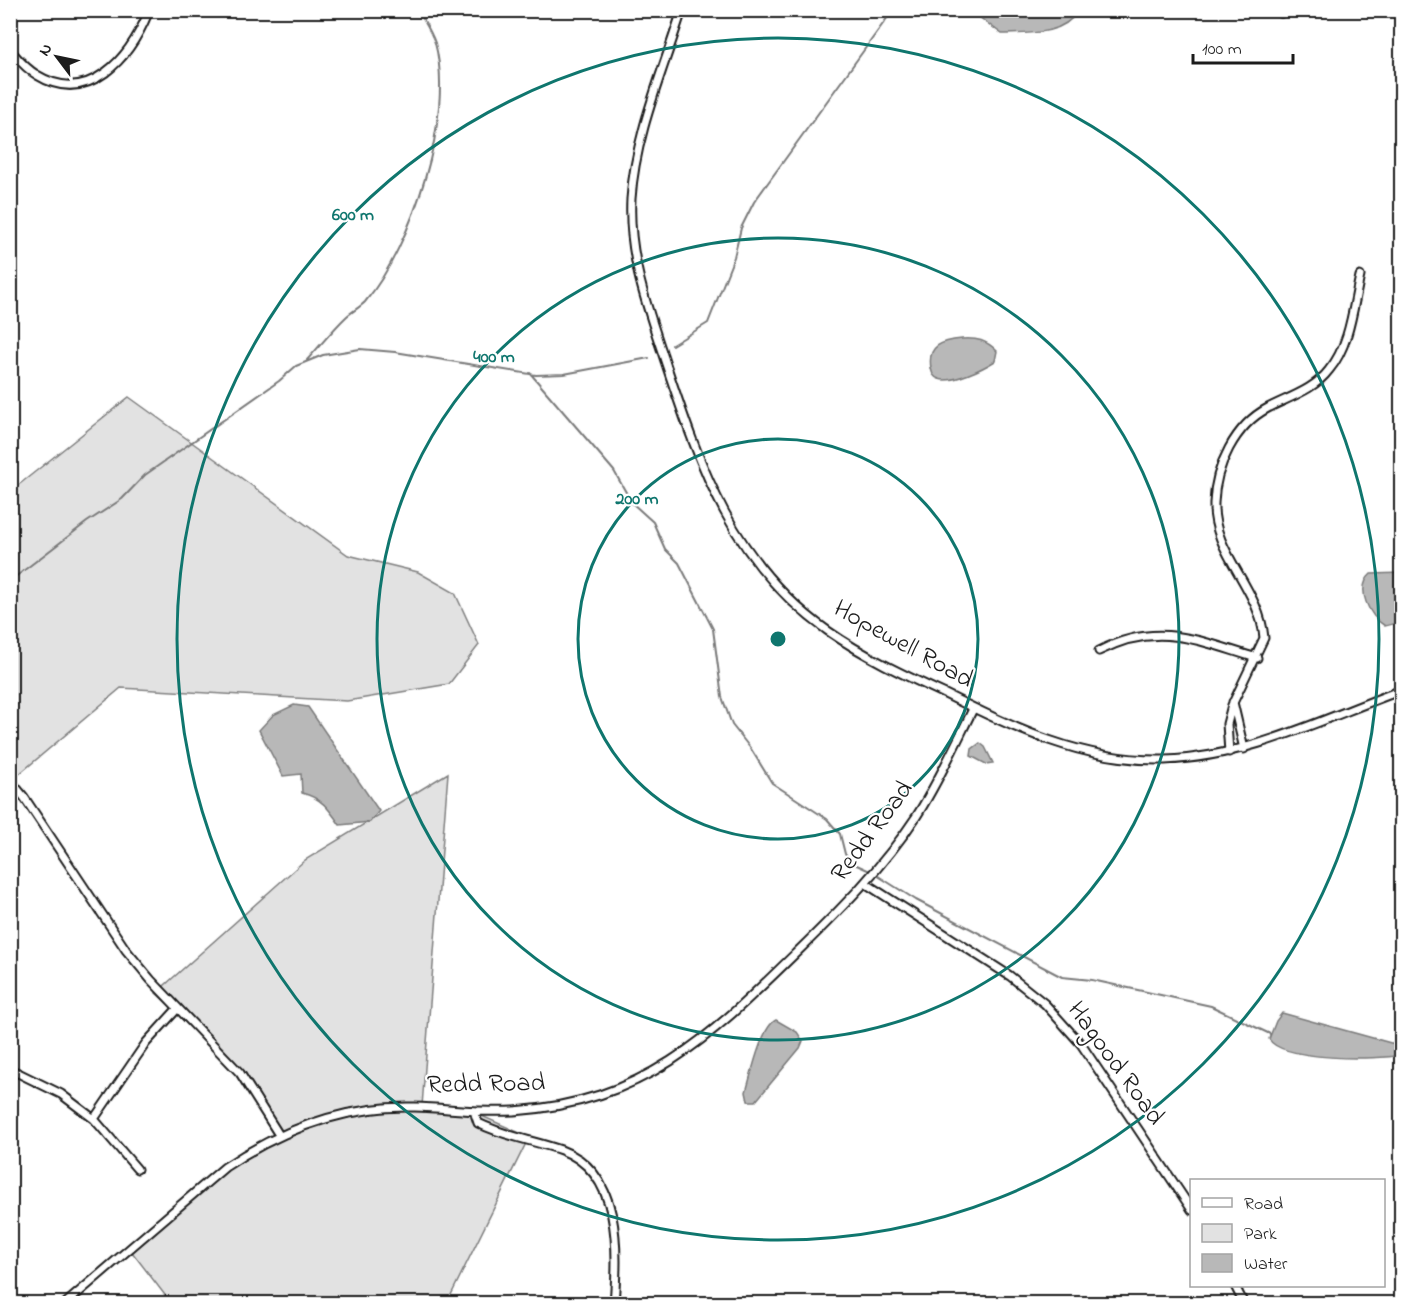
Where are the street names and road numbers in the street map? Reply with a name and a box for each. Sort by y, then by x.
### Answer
street label: Hopewell Road [826,591,980,699]
street label: Redd Road [822,773,924,891]
street label: Hagood Road [1057,994,1173,1134]
street label: Redd Road [427,1065,546,1105]

